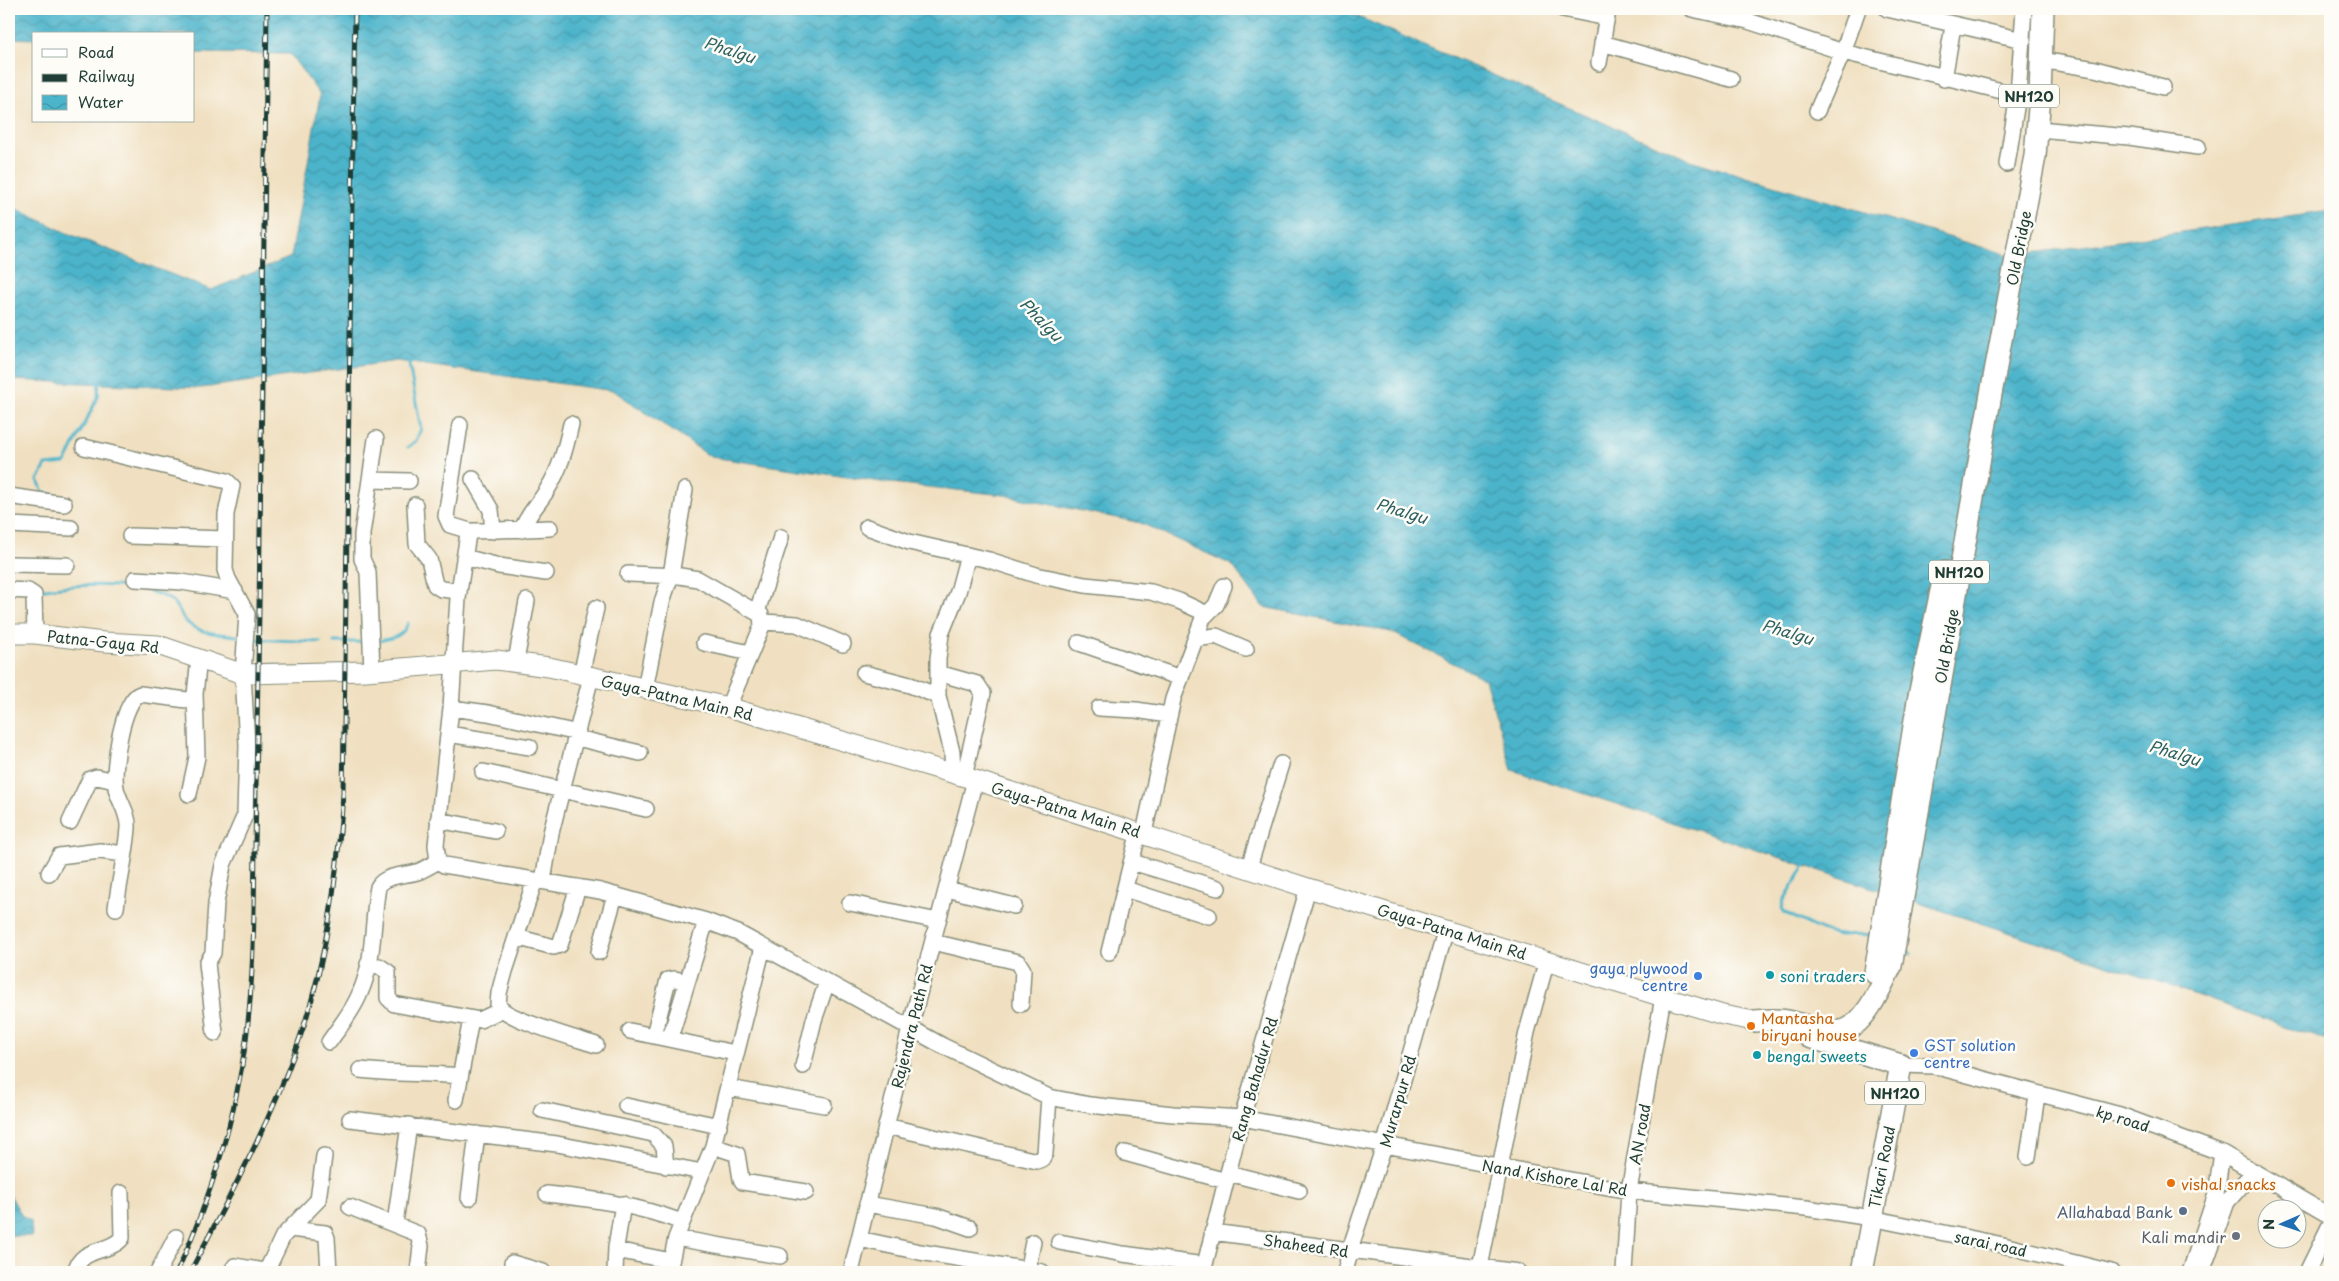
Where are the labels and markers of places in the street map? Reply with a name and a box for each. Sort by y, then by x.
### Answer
place label: gaya plywood centre [1590,956,1688,996]
place label: soni traders [1780,964,1866,987]
marker: soni traders [1764,969,1776,981]
marker: gaya plywood centre [1692,970,1704,982]
place label: Mantasha biryani house [1761,1006,1857,1046]
marker: Mantasha biryani house [1745,1020,1757,1032]
place label: GST solution centre [1924,1033,2016,1073]
place label: bengal sweets [1767,1044,1867,1067]
marker: GST solution centre [1908,1047,1920,1059]
marker: bengal sweets [1751,1049,1763,1061]
place label: vishal snacks [2181,1172,2276,1195]
marker: vishal snacks [2165,1177,2177,1189]
place label: Allahabad Bank [2057,1200,2173,1223]
marker: Allahabad Bank [2177,1205,2189,1217]
place label: Kali mandir [2141,1225,2226,1248]
marker: Kali mandir [2230,1230,2242,1242]

